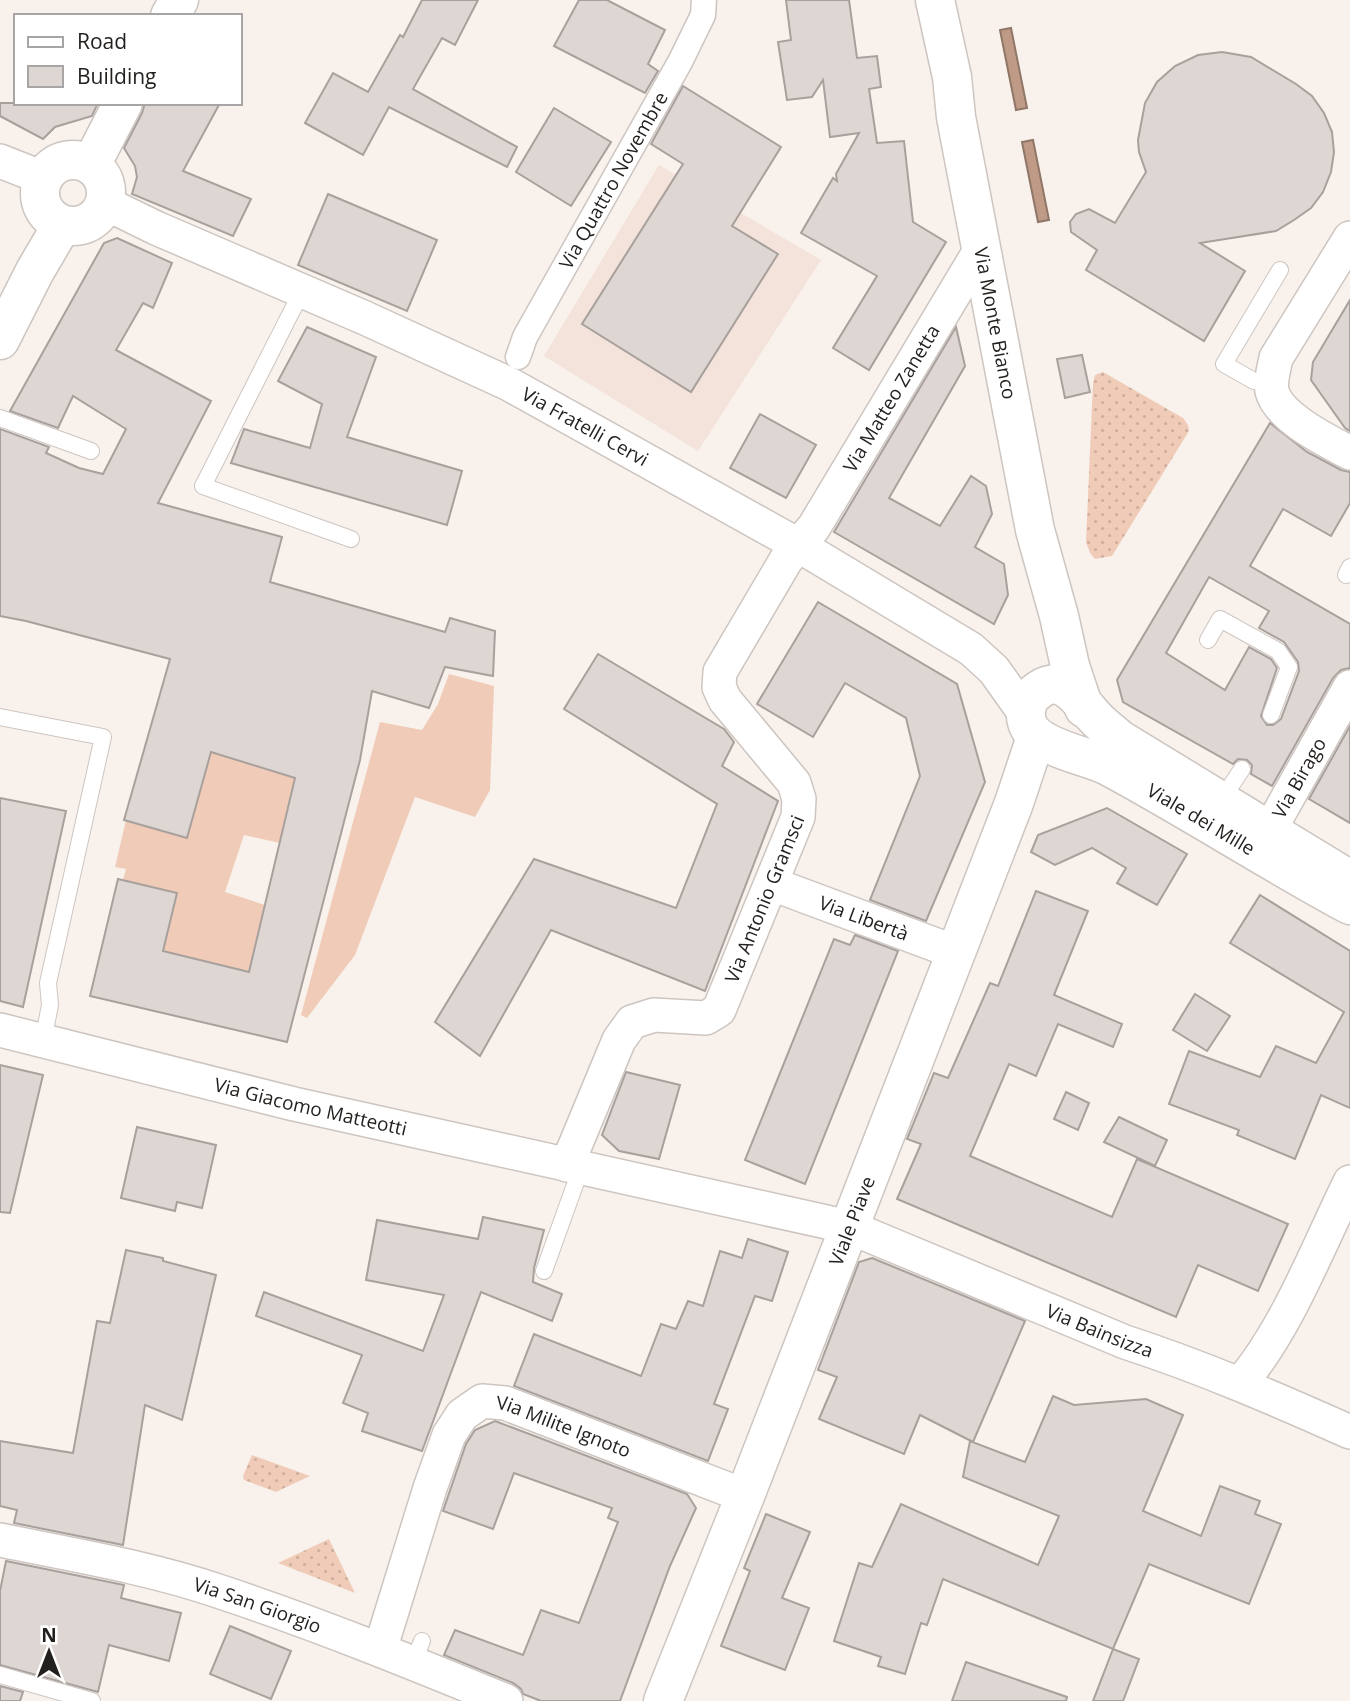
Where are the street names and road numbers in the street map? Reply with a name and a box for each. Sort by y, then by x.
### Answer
street label: Via Quattro Novembre [553,87,674,274]
street label: Via Monte Bianco [968,245,1023,401]
street label: Via Matteo Zanetta [837,320,946,477]
street label: Via Fratelli Cervi [517,381,653,472]
street label: Via Birago [1266,733,1332,823]
street label: Viale dei Mille [1142,777,1260,861]
street label: Via Antonio Gramsci [719,811,810,987]
street label: Via Libertà [815,890,912,947]
street label: Via Giacomo Matteotti [212,1071,409,1142]
street label: Viale Piave [823,1172,881,1269]
street label: Via Bainsizza [1042,1298,1157,1364]
street label: Via Milite Ignoto [495,1389,635,1464]
street label: Via San Giorgio [190,1571,325,1639]

